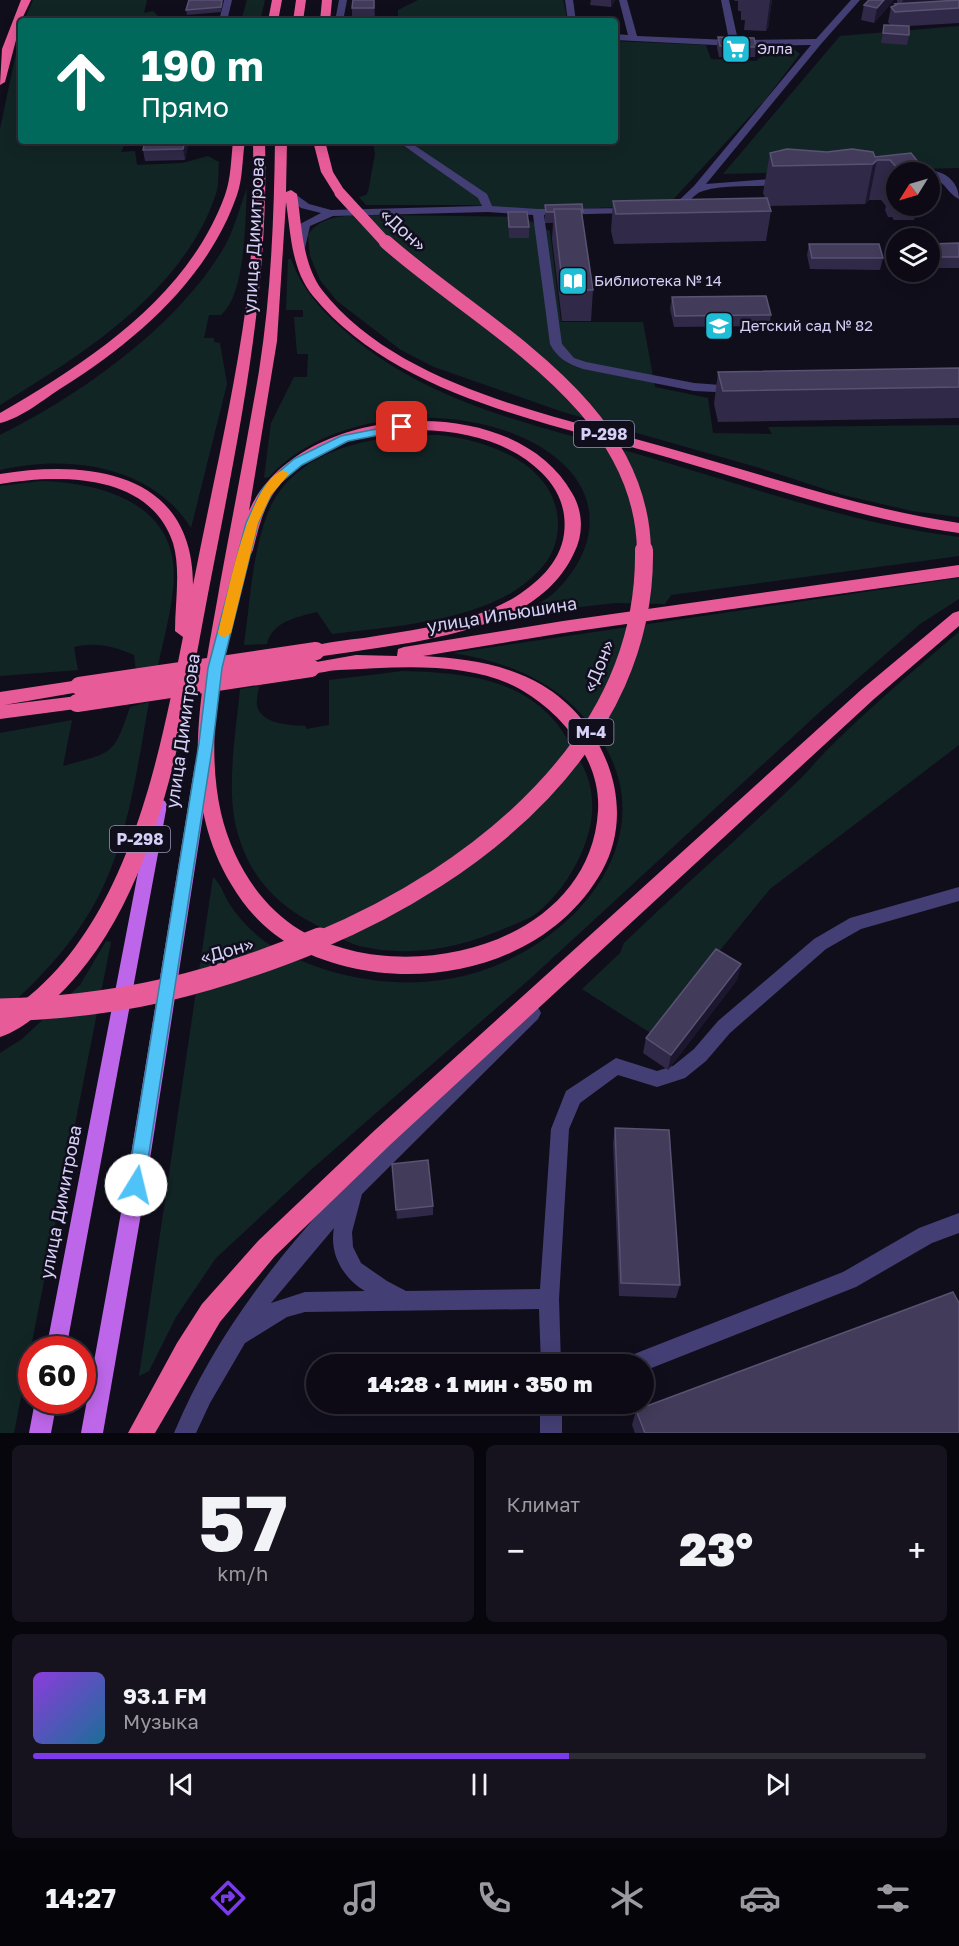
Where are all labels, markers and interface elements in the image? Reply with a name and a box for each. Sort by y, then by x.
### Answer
supermarket icon: Элла [720,33,752,65]
place label: Элла [757,39,793,57]
text: 190 m [141,40,264,90]
icon: ahead [42,42,120,120]
text: Прямо [141,91,229,123]
street label: улица Димитрова [238,156,268,314]
north arrow [886,162,940,216]
map controls [886,162,940,282]
street label: «Дон» [376,203,431,256]
button: layers [886,228,940,282]
library icon: Библиотека № 14 [557,265,589,297]
place label: Библиотека № 14 [594,271,722,289]
school or university icon: Детский сад № 82 [703,310,735,342]
place label: Детский сад № 82 [740,316,873,334]
pin [376,401,427,452]
icon: arrive [385,410,418,443]
road number: Р-298 [574,421,634,447]
street label: улица Ильюшина [425,591,578,637]
street label: «Дон» [578,636,619,695]
street label: улица Димитрова [160,652,204,810]
road number: М-4 [568,719,614,745]
road number: Р-298 [110,826,170,852]
street label: «Дон» [197,932,256,968]
street label: улица Димитрова [34,1123,86,1281]
position arrow [104,1153,168,1217]
speed limit sign: 60 [18,1336,96,1414]
text: 14:28 · 1 мин · 350 m [368,1370,592,1397]
text: 57 [198,1475,288,1568]
text: Климат [507,1492,580,1516]
text: 23° [679,1522,753,1576]
text: − [507,1531,525,1570]
text: + [908,1531,926,1570]
text: km/h [217,1561,268,1585]
text: 93.1 FM [123,1682,207,1709]
text: Музыка [123,1709,199,1733]
icon: previous [165,1768,198,1801]
icon: pause [463,1768,496,1801]
icon: next [761,1768,794,1801]
icon: directions [207,1877,249,1919]
icon: music [340,1877,382,1919]
icon: phone [473,1877,515,1919]
icon: climate [606,1877,648,1919]
icon: car [739,1877,781,1919]
icon: filters [872,1877,914,1919]
text: 14:27 [45,1882,116,1914]

